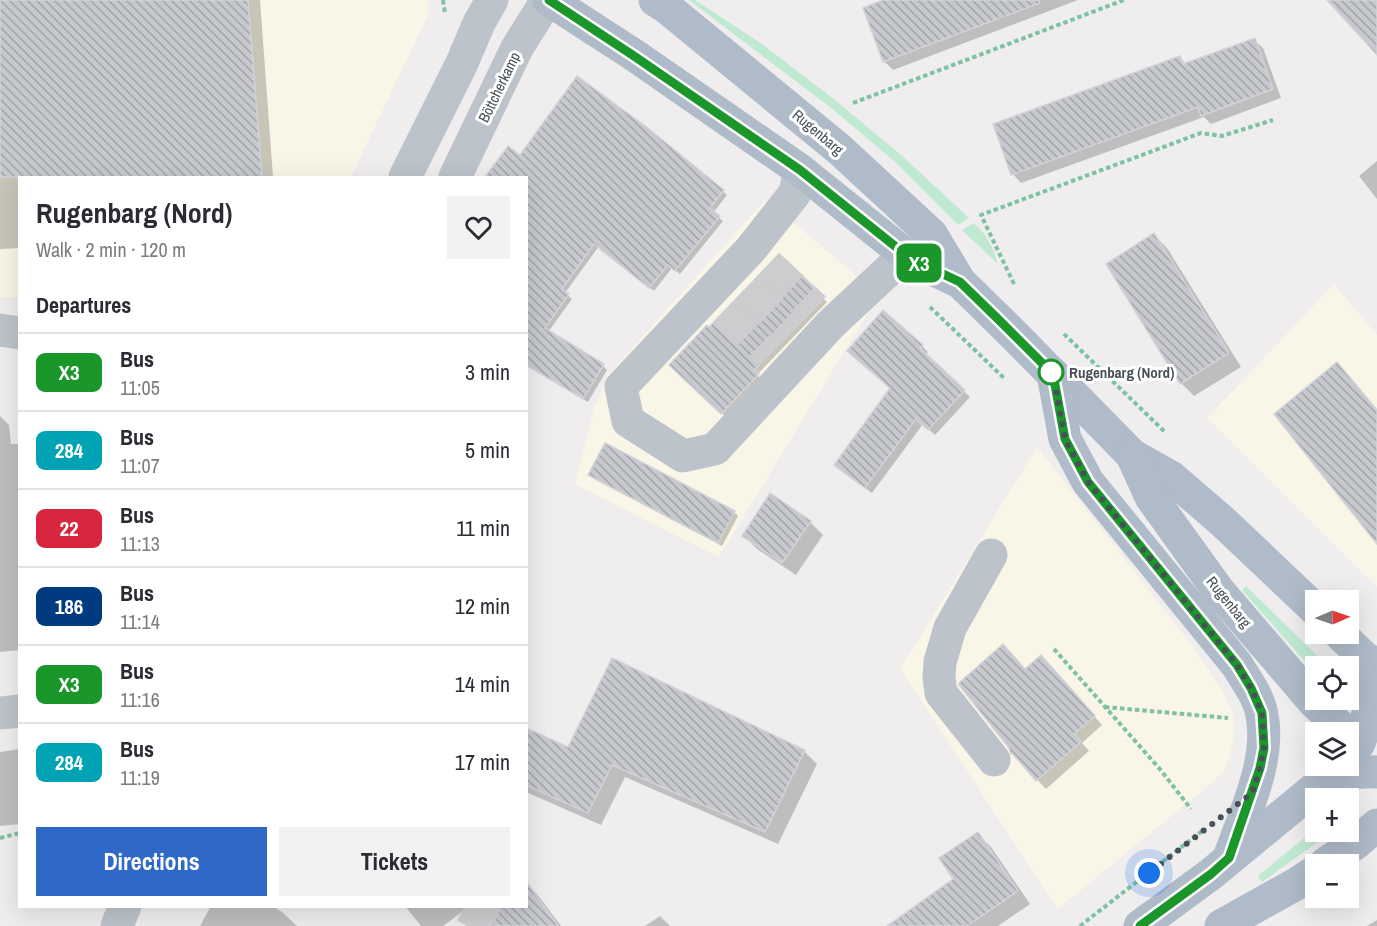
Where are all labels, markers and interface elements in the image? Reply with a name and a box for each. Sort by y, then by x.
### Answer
street label: Böttcherkamp [473,48,525,126]
street label: Rugenbarg [788,104,848,160]
text: Rugenbarg (Nord) [36,194,232,232]
button: heart [447,196,510,259]
text: Walk · 2 min · 120 m [36,236,186,263]
line badge: X3 [892,244,946,282]
text: X3 [908,249,930,278]
text: Departures [36,290,131,320]
text: Bus [120,344,154,374]
text: 3 min [465,357,510,387]
text: X3 [58,358,80,387]
marker: Rugenbarg (Nord) [1038,359,1064,385]
place label: Rugenbarg (Nord) [1069,362,1174,383]
text: 11:05 [120,374,160,401]
text: Bus [120,422,154,452]
text: 5 min [465,435,510,465]
text: 284 [55,436,83,465]
text: 11:07 [120,452,160,479]
text: Bus [120,500,154,530]
text: 11 min [456,513,510,543]
text: 22 [59,514,79,543]
text: 11:13 [120,530,160,557]
street label: Rugenbarg [1202,572,1256,632]
text: Bus [120,578,154,608]
north arrow [1305,590,1359,644]
map controls [1305,590,1359,908]
text: 12 min [455,591,510,621]
text: 186 [55,592,83,621]
text: 11:14 [120,608,160,635]
text: Bus [120,656,154,686]
button: locate [1305,656,1359,710]
text: 14 min [455,669,510,699]
text: X3 [58,670,80,699]
text: 11:16 [120,686,160,713]
button: layers [1305,722,1359,776]
text: Bus [120,734,154,764]
text: 17 min [455,747,510,777]
text: 284 [55,748,83,777]
text: 11:19 [120,764,160,791]
button: + [1305,788,1359,842]
button: Directions [36,827,267,896]
button: Tickets [279,827,510,896]
button: − [1305,854,1359,908]
your location [1134,858,1164,888]

